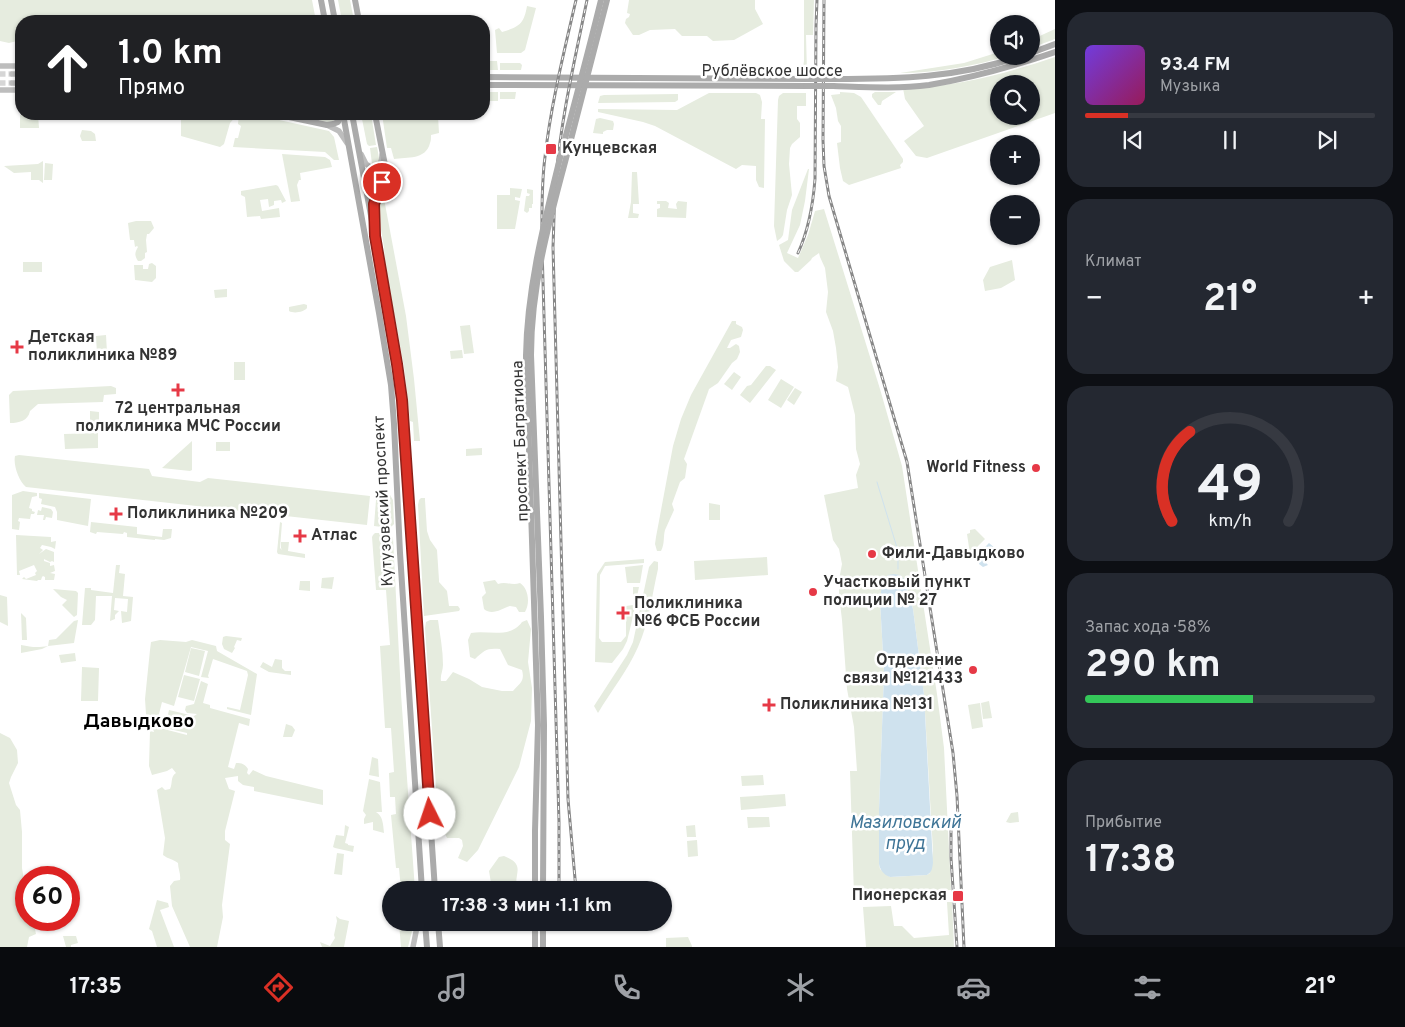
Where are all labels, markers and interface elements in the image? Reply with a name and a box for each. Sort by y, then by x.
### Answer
map controls [990,15,1040,245]
button: sound [990,15,1040,65]
text: 1.0 km [118,32,223,76]
icon: ahead [35,35,100,100]
text: 93.4 FM [1160,53,1231,77]
street label: Рублёвское шоссе [701,62,843,82]
text: Прямо [118,75,185,102]
button: search [990,75,1040,125]
text: Музыка [1160,77,1220,97]
icon: previous [1119,126,1147,154]
icon: pause [1216,126,1244,154]
icon: next [1313,126,1341,154]
button: + [990,135,1040,185]
place label: Кунцевская [562,139,657,159]
marker: Кунцевская [544,142,558,156]
pin [361,161,403,203]
icon: arrive [368,168,396,196]
button: − [990,195,1040,245]
text: Климат [1085,252,1142,272]
text: 21° [1203,276,1257,325]
text: − [1085,282,1103,318]
text: + [1357,282,1375,318]
place label: Детская поликлиника №89 [28,328,177,366]
marker: Детская поликлиника №89 [10,340,24,354]
street label: проспект Багратиона [508,360,534,522]
marker: 72 центральная поликлиника МЧС России [171,383,185,397]
place label: 72 центральная поликлиника МЧС России [75,399,281,437]
street label: Кутузовский проспект [370,415,398,587]
text: 49 [1197,454,1263,520]
place label: World Fitness [926,458,1026,478]
marker: World Fitness [1030,462,1042,474]
place label: Поликлиника №209 [127,504,288,524]
marker: Поликлиника №209 [109,507,123,521]
text: km/h [1208,510,1252,533]
place label: Атлас [311,526,358,546]
marker: Атлас [293,529,307,543]
place label: Фили-Давыдково [882,544,1025,564]
marker: Фили-Давыдково [866,548,878,560]
place label: Участковый пункт полиции № 27 [823,573,971,611]
marker: Участковый пункт полиции № 27 [807,586,819,598]
place label: Поликлиника №6 ФСБ России [634,594,760,632]
marker: Поликлиника №6 ФСБ России [616,606,630,620]
text: Запас хода · 58% [1085,618,1211,638]
text: 290 km [1085,642,1221,691]
place label: Отделение связи №121433 [843,651,963,689]
marker: Отделение связи №121433 [967,664,979,676]
place label: Поликлиника №131 [780,695,933,715]
marker: Поликлиника №131 [762,698,776,712]
district label: Давыдково [84,710,194,734]
position arrow [403,787,455,839]
water label: Мазиловский пруд [849,812,962,856]
text: Прибытие [1085,813,1162,833]
text: 17:38 [1085,837,1177,886]
speed limit sign: 60 [15,866,80,931]
place label: Пионерская [852,886,947,906]
marker: Пионерская [951,889,965,903]
text: 17:38 · 3 мин · 1.1 km [442,894,612,918]
icon: directions [261,970,296,1005]
icon: music [435,970,470,1005]
icon: phone [609,970,644,1005]
icon: climate [783,970,818,1005]
icon: car [956,970,991,1005]
icon: filters [1130,970,1165,1005]
text: 17:35 [69,974,122,1001]
text: 21° [1304,974,1336,1001]

